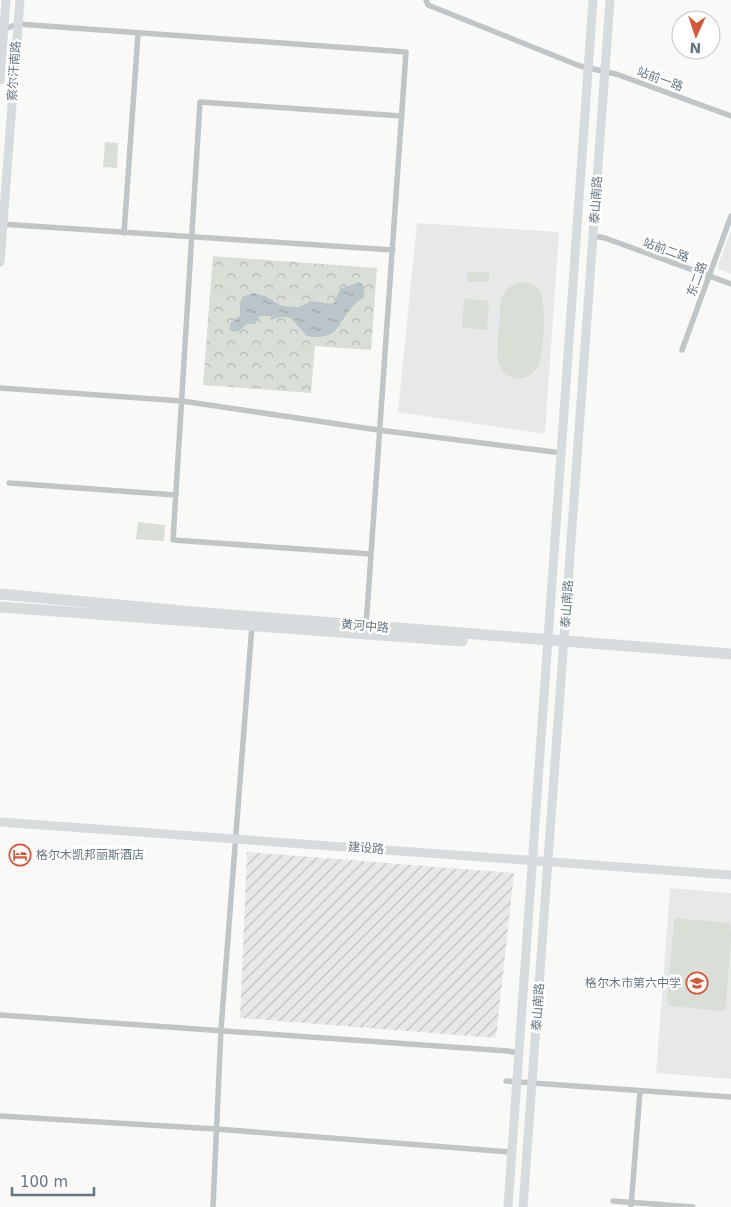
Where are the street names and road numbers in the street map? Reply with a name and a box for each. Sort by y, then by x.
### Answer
street label: 察尔汗南路 [5,41,23,101]
street label: 站前一路 [635,64,685,94]
street label: 泰山南路 [587,176,605,224]
street label: 站前二路 [641,235,691,265]
street label: 东二路 [684,260,710,298]
street label: 泰山南路 [558,580,576,628]
street label: 黄河中路 [340,617,390,635]
street label: 建设路 [348,840,384,856]
street label: 泰山南路 [529,983,547,1031]

